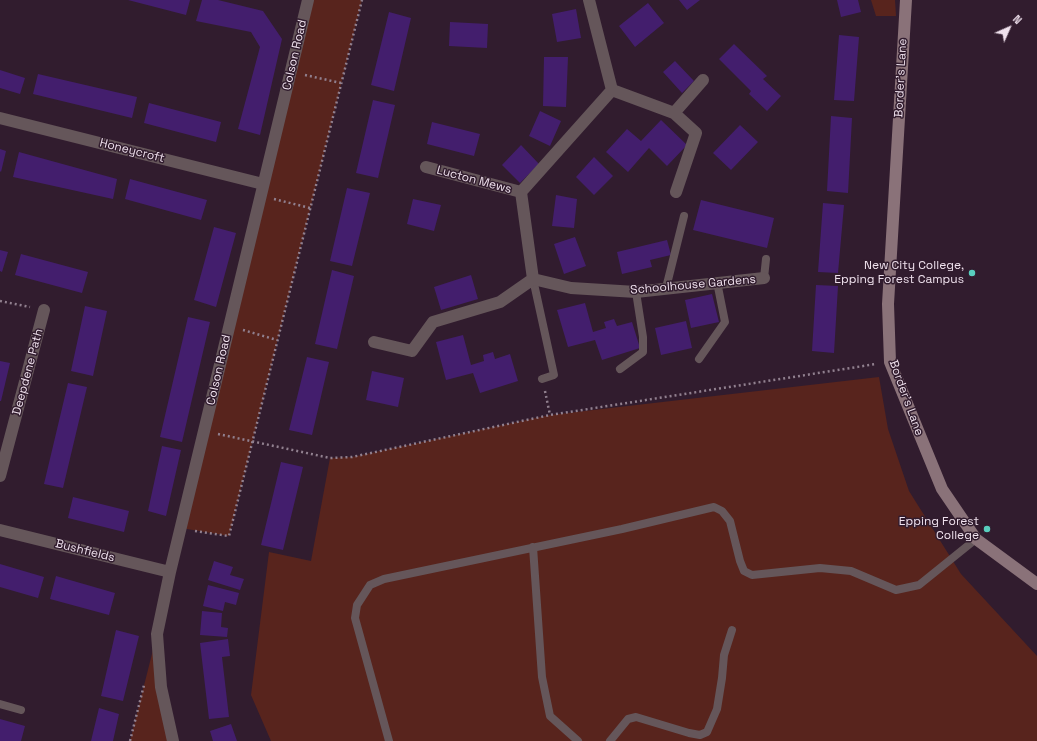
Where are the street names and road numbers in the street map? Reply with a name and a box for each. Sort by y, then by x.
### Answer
street label: Colson Road [280,18,310,92]
street label: Border's Lane [892,38,910,118]
street label: Honeycroft [98,136,166,166]
street label: Lucton Mews [435,163,513,197]
street label: Schoolhouse Gardens [630,272,756,298]
street label: Deepdene Path [10,327,46,417]
street label: Colson Road [204,333,234,407]
street label: Border's Lane [886,358,926,438]
street label: Bushfields [54,537,116,565]

